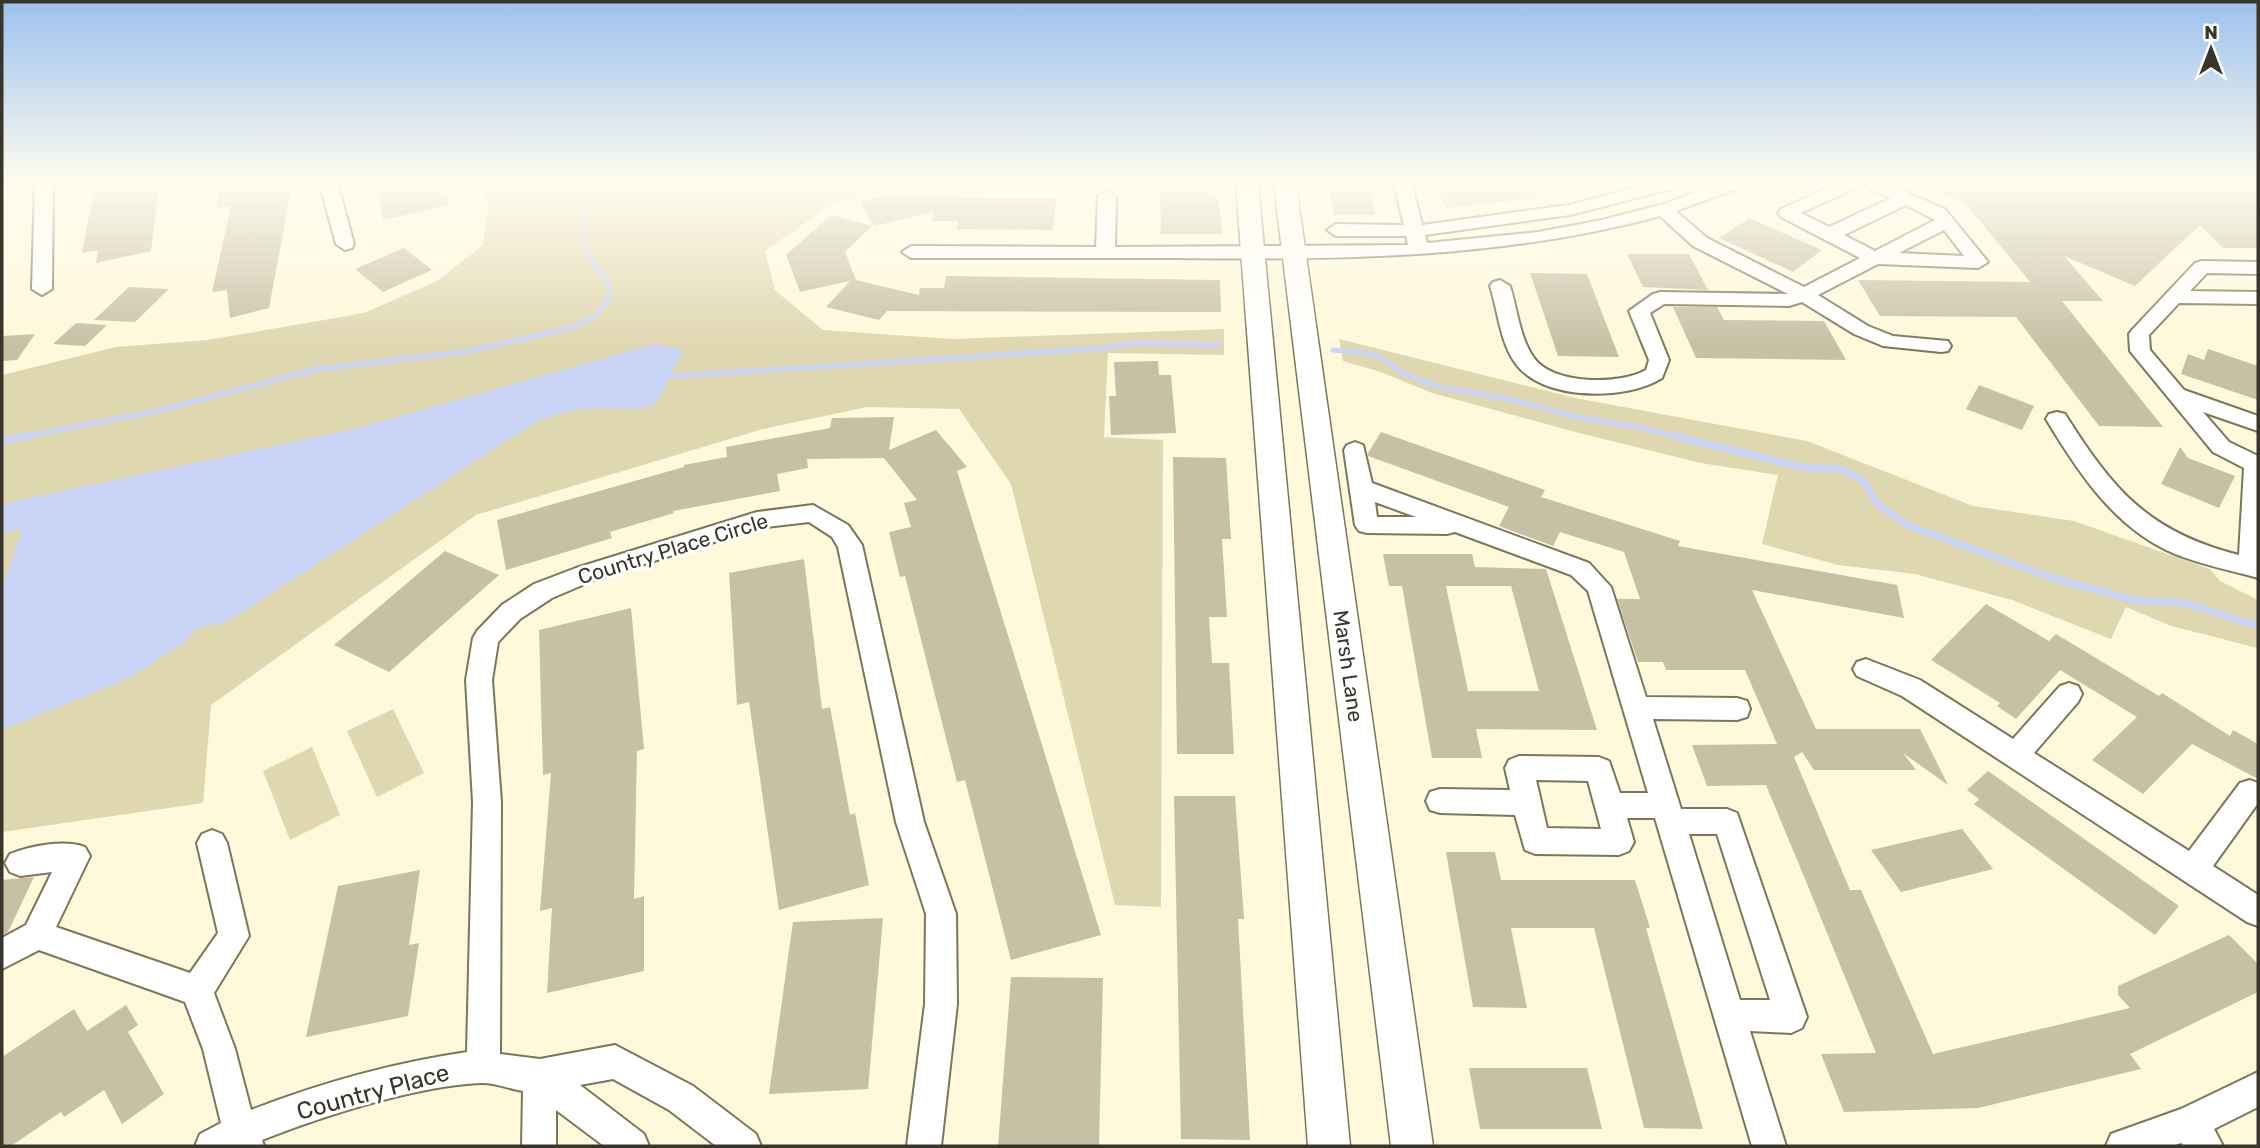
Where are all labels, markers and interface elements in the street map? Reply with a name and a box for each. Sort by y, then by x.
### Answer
north arrow [2176,14,2246,84]
text: N [2204,21,2218,44]
street label: Country Place Circle [575,508,771,589]
street label: Marsh Lane [1328,608,1369,724]
street label: Country Place [294,1058,452,1126]

